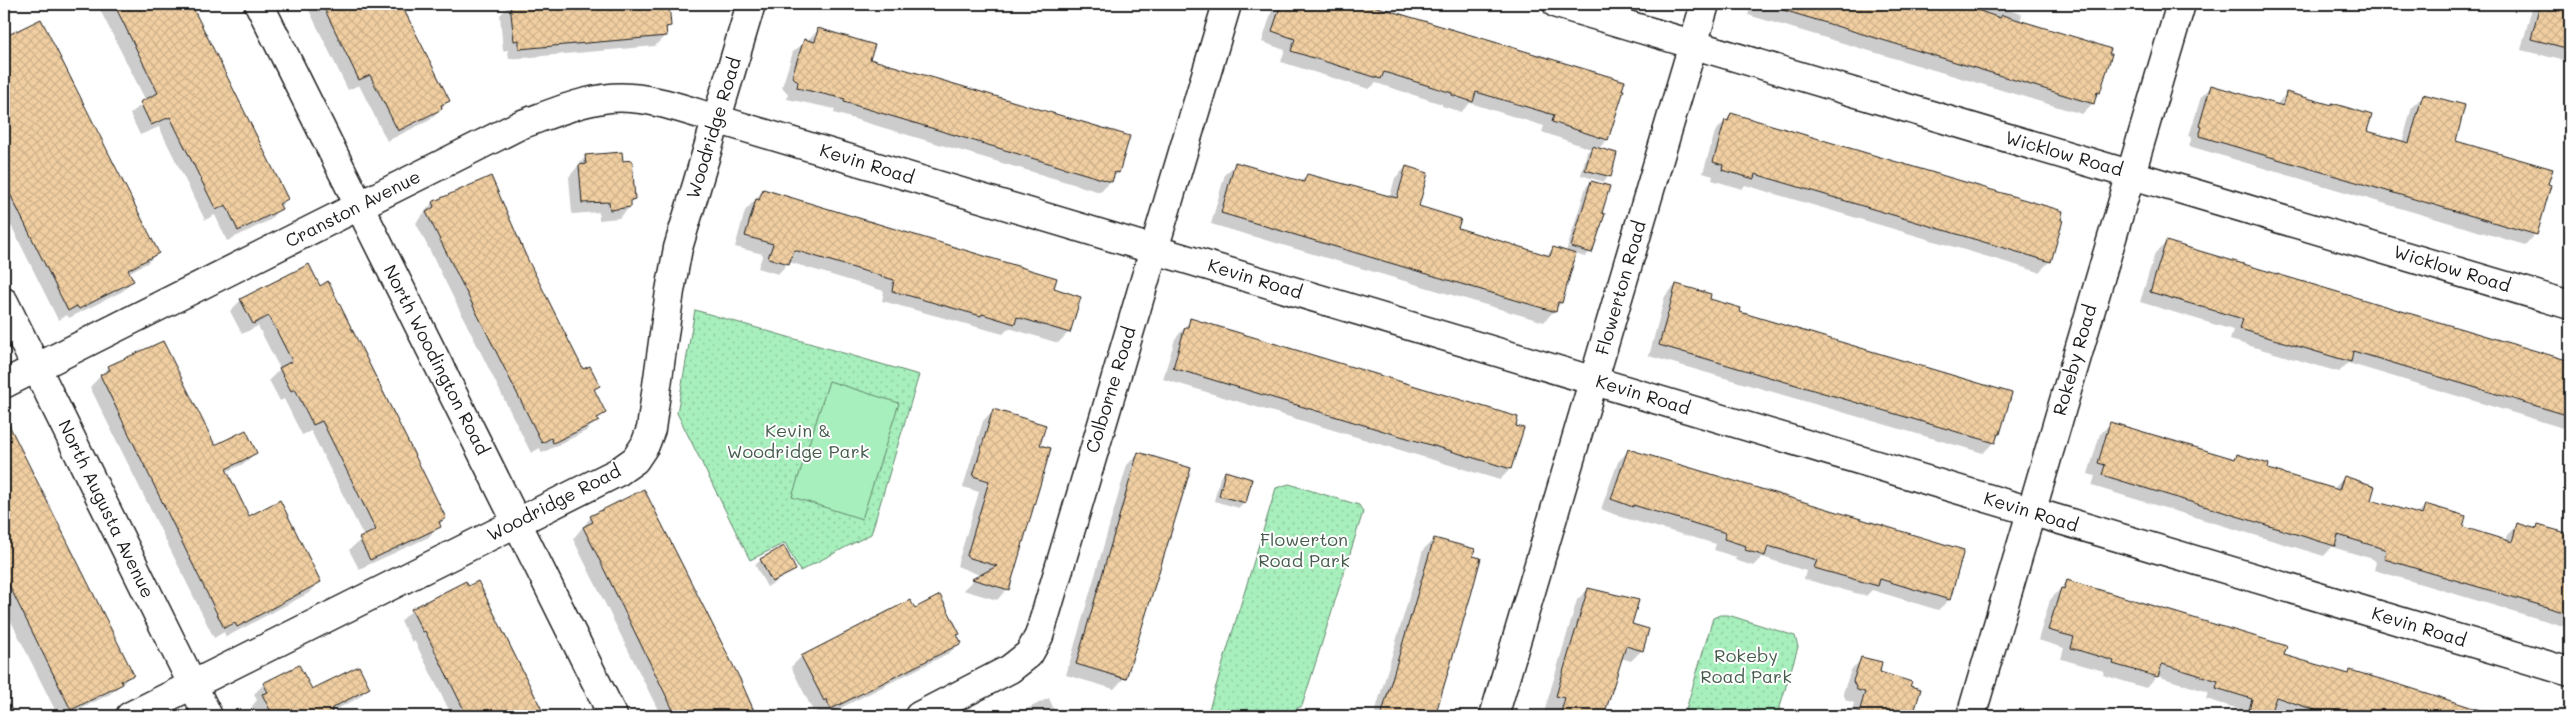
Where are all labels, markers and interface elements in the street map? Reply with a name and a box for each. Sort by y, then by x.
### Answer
street label: Woodridge Road [680,54,746,201]
street label: Wicklow Road [2003,125,2126,181]
street label: Kevin Road [817,137,918,189]
street label: Cranston Avenue [281,164,424,252]
street label: Flowerton Road [1589,218,1651,358]
street label: Wicklow Road [2391,239,2514,297]
street label: Kevin Road [1205,252,1306,304]
street label: North Woodington Road [378,260,495,459]
street label: Rokeby Road [2047,301,2101,418]
street label: Colborne Road [1079,324,1141,456]
street label: Kevin Road [1593,368,1694,420]
street label: North Augusta Avenue [53,416,161,602]
park label: Kevin & Woodridge Park [727,418,869,463]
street label: Woodridge Road [483,458,624,546]
street label: Kevin Road [1981,485,2082,537]
park label: Flowerton Road Park [1258,527,1350,572]
street label: Kevin Road [2369,600,2470,652]
park label: Rokeby Road Park [1700,643,1792,688]

